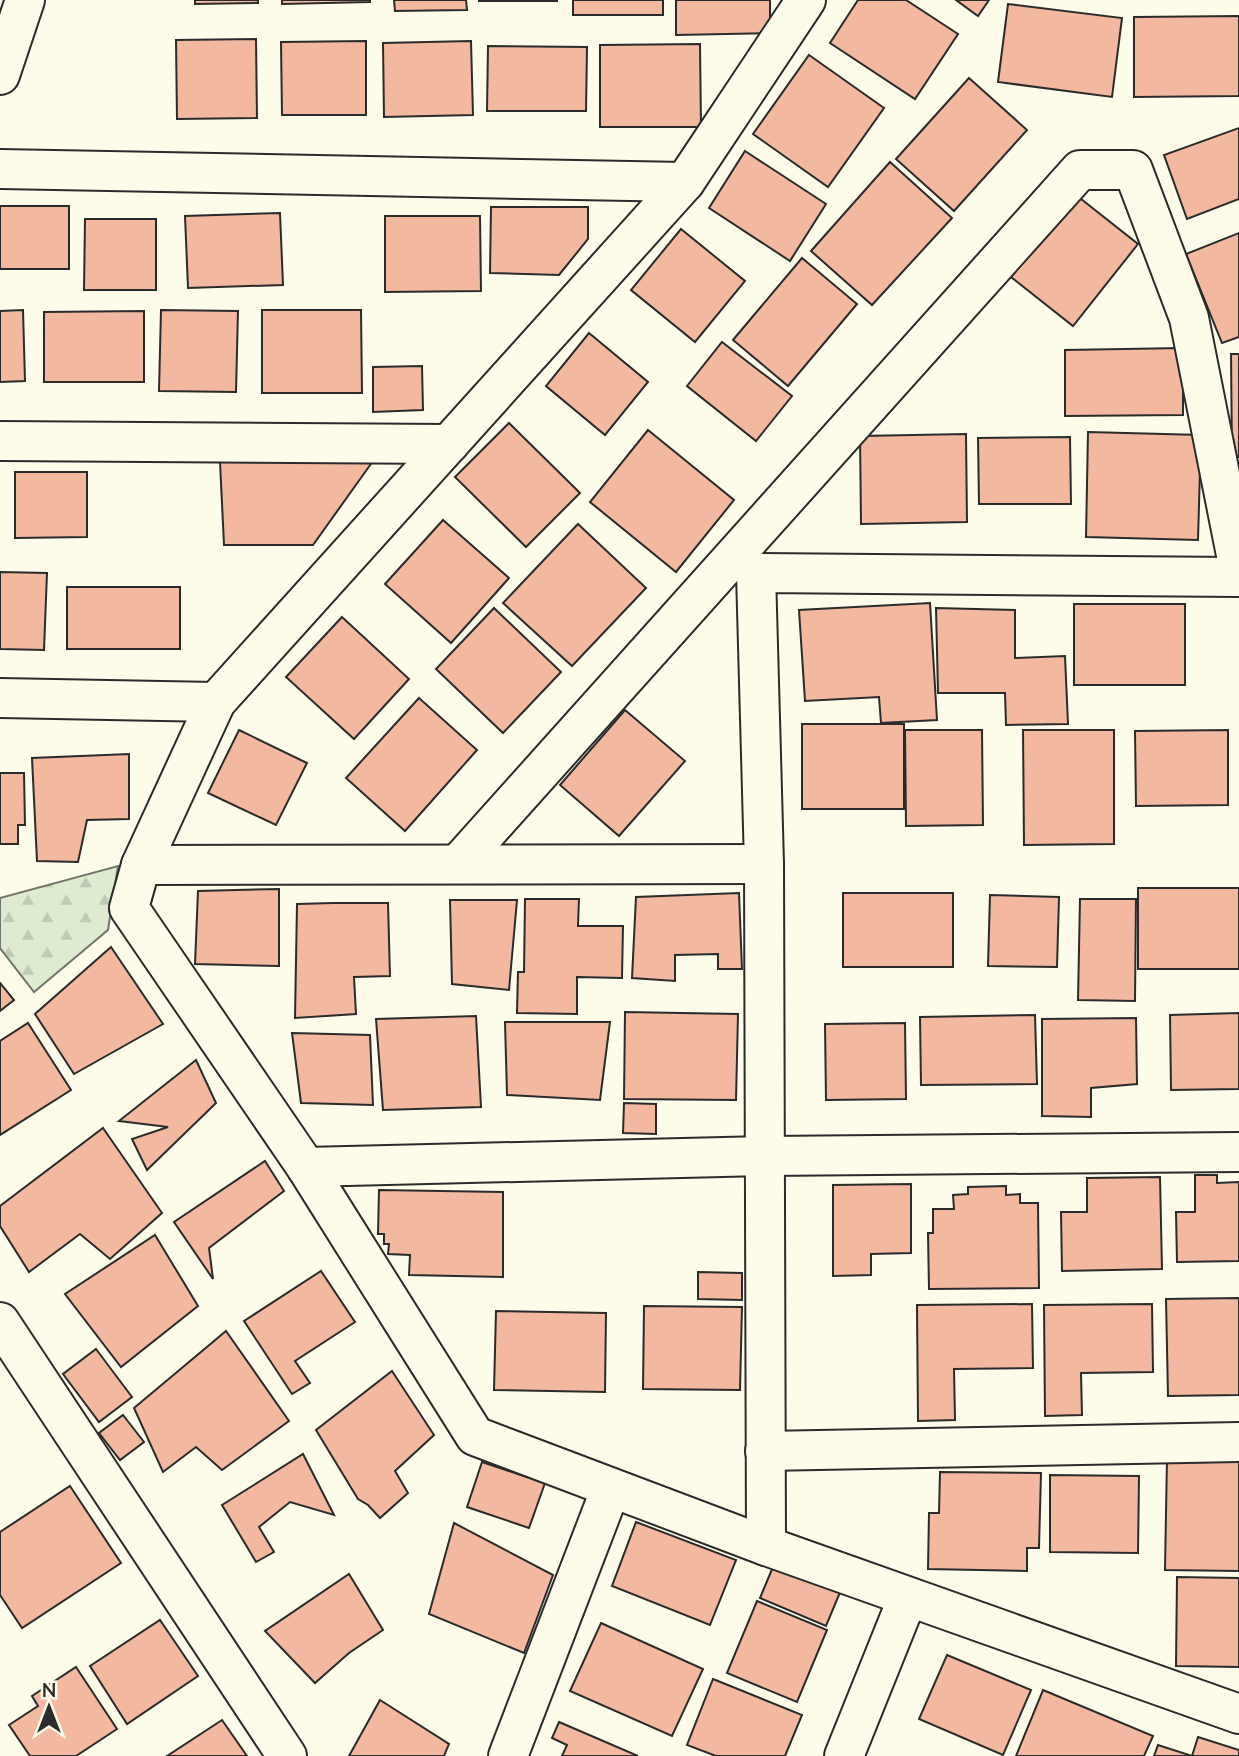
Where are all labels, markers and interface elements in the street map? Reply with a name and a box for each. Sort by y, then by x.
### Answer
north arrow [14,1672,84,1742]
text: N [42,1678,56,1701]

